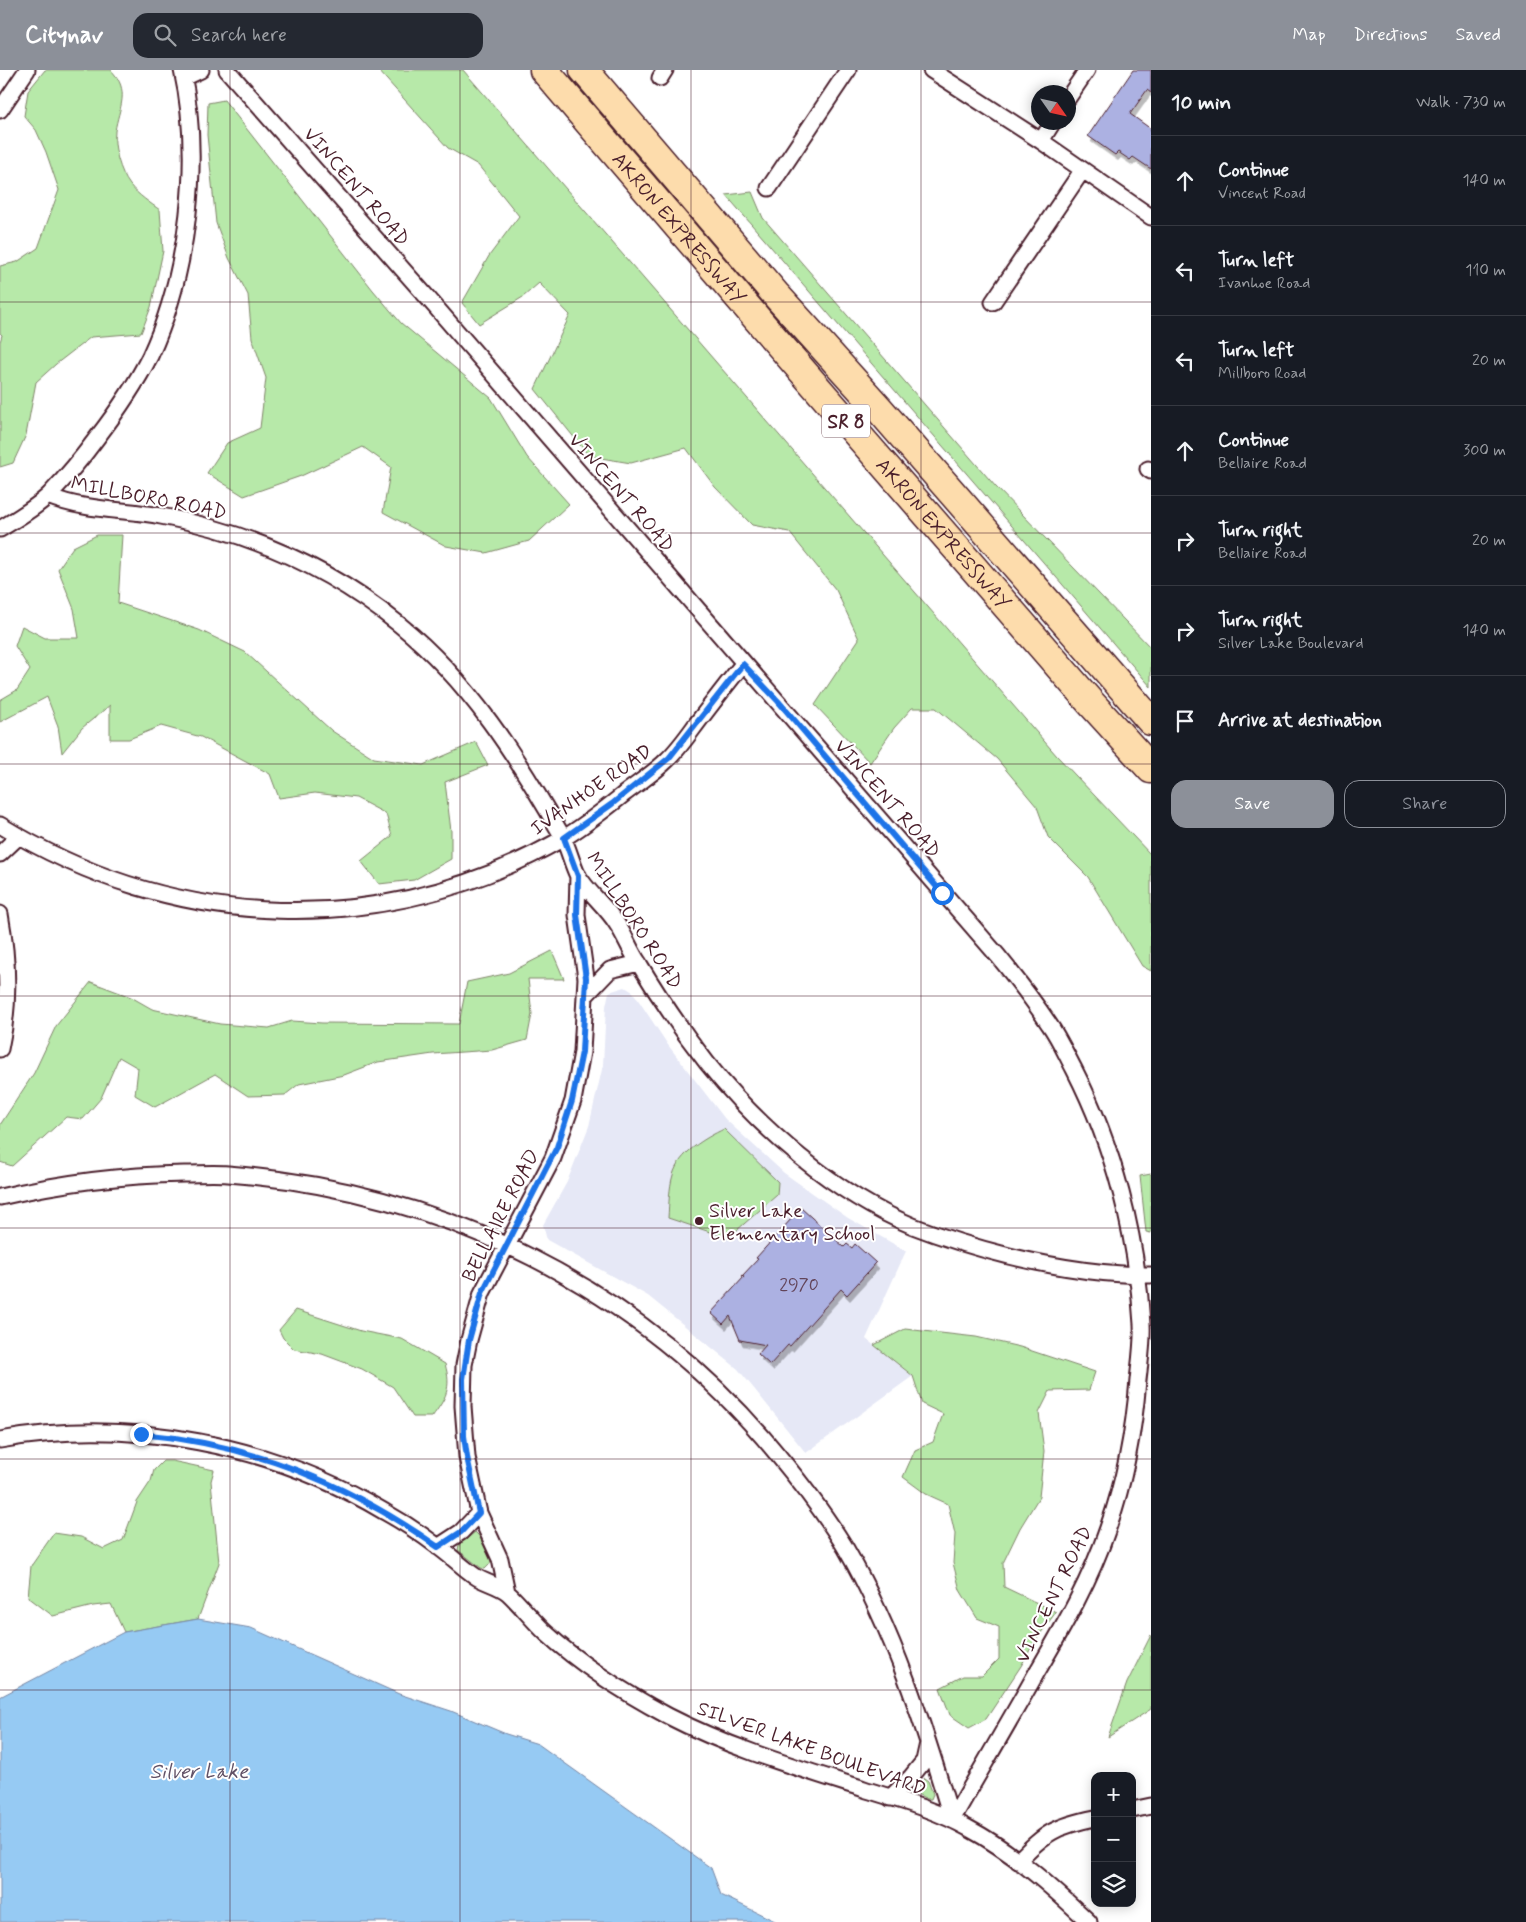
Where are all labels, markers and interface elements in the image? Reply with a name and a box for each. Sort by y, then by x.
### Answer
search box [133,13,483,58]
text: Citynav [25,20,103,51]
icon: search [151,21,179,49]
text: Search here [191,23,287,48]
text: Map [1293,23,1326,47]
text: Directions [1354,23,1428,47]
text: Saved [1456,23,1501,47]
north arrow [1031,85,1076,130]
text: 10 min [1171,89,1231,117]
text: Walk · 730 m [1416,92,1506,113]
street label: VINCENT ROAD [297,122,415,252]
street label: AKRON EXPRESSWAY [605,147,751,311]
text: Continue [1218,158,1289,183]
icon: ahead [1171,167,1199,195]
text: 140 m [1462,170,1506,191]
text: Vincent Road [1218,183,1306,204]
text: Turn left [1218,248,1294,273]
icon: left [1171,257,1199,285]
text: 110 m [1465,260,1506,281]
text: Ivanhoe Road [1218,273,1310,294]
text: Turn left [1218,338,1294,363]
icon: left [1171,347,1199,375]
text: 20 m [1472,350,1506,371]
text: Millboro Road [1218,363,1306,384]
road number: SR 8 [822,404,870,438]
street label: VINCENT ROAD [562,428,680,558]
text: Continue [1218,428,1289,453]
icon: ahead [1171,437,1199,465]
text: 300 m [1463,440,1506,461]
street label: AKRON EXPRESSWAY [869,453,1016,616]
text: Bellaire Road [1218,453,1307,474]
street label: MILLBORO ROAD [68,470,229,527]
text: Turn right [1218,518,1302,543]
icon: right [1171,527,1199,555]
text: 20 m [1472,530,1506,551]
text: Bellaire Road [1218,543,1307,564]
text: Turn right [1218,608,1302,633]
icon: right [1171,617,1199,645]
text: 140 m [1462,620,1506,641]
text: Silver Lake Boulevard [1218,633,1364,654]
icon: arrive [1171,707,1199,735]
text: Arrive at destination [1218,708,1382,733]
street label: VINCENT ROAD [828,734,946,864]
street label: IVANHOE ROAD [526,738,658,842]
button: Save [1171,780,1334,828]
button: Share [1344,780,1506,828]
street label: MILLBORO ROAD [579,847,688,995]
route start [931,882,954,905]
street label: BELLAIRE ROAD [456,1145,546,1287]
place label: Silver Lake Elementary School [709,1198,875,1248]
marker: Silver Lake Elementary School [693,1215,705,1227]
house number: 2970 [779,1273,819,1297]
route end [130,1423,153,1446]
street label: VINCENT ROAD [1009,1522,1099,1668]
street label: SILVER LAKE BOULEVARD [693,1695,930,1803]
water label: Silver Lake [150,1758,249,1786]
map controls [1091,1772,1136,1907]
button: + [1091,1772,1136,1817]
button: − [1091,1817,1136,1862]
button: layers [1091,1862,1136,1907]

